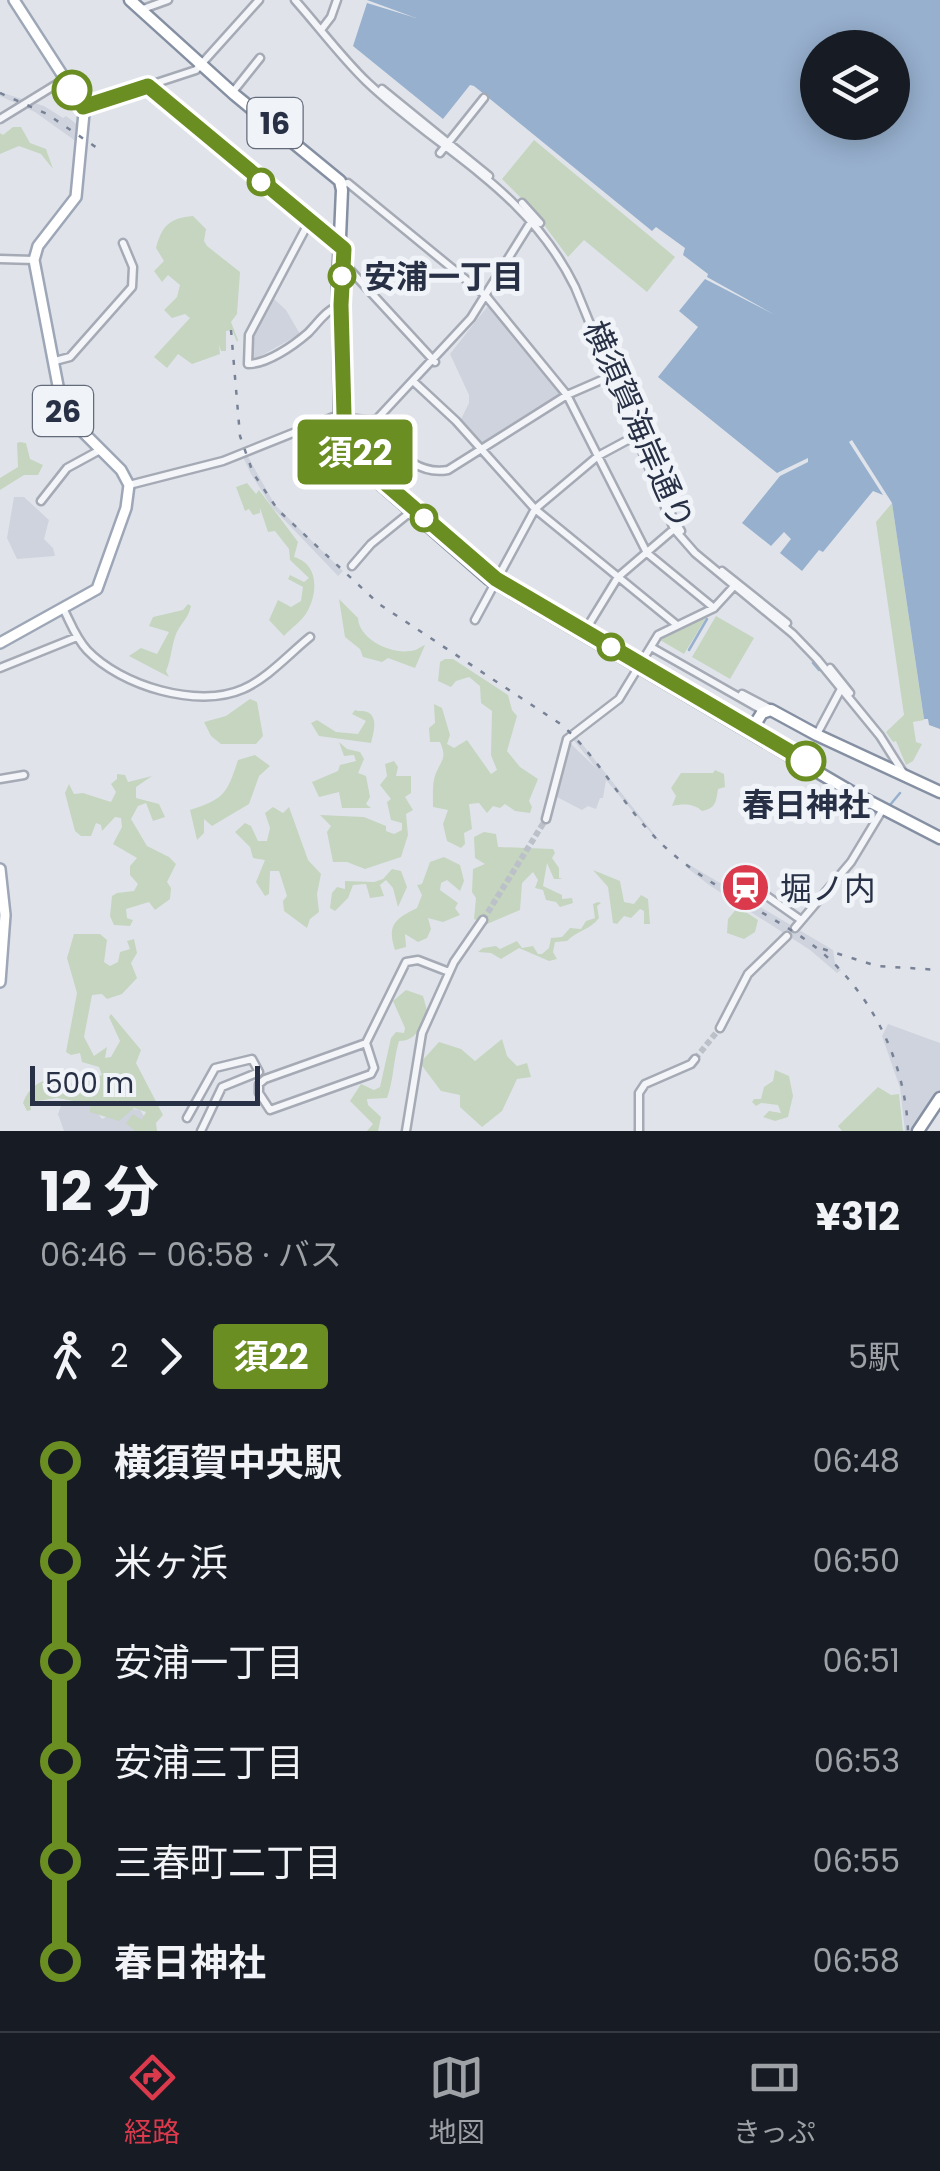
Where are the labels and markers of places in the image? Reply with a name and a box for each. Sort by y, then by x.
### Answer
unlabelled marker [53,71,91,109]
unlabelled marker [248,169,274,195]
place label: 安浦一丁目 [364,254,524,299]
marker: 安浦一丁目 [329,263,355,289]
unlabelled marker [411,505,437,531]
unlabelled marker [598,634,624,660]
marker: 春日神社 [787,742,825,780]
place label: 春日神社 [742,782,870,827]
station icon: 堀ノ内 [719,862,771,914]
place label: 堀ノ内 [780,866,876,911]

